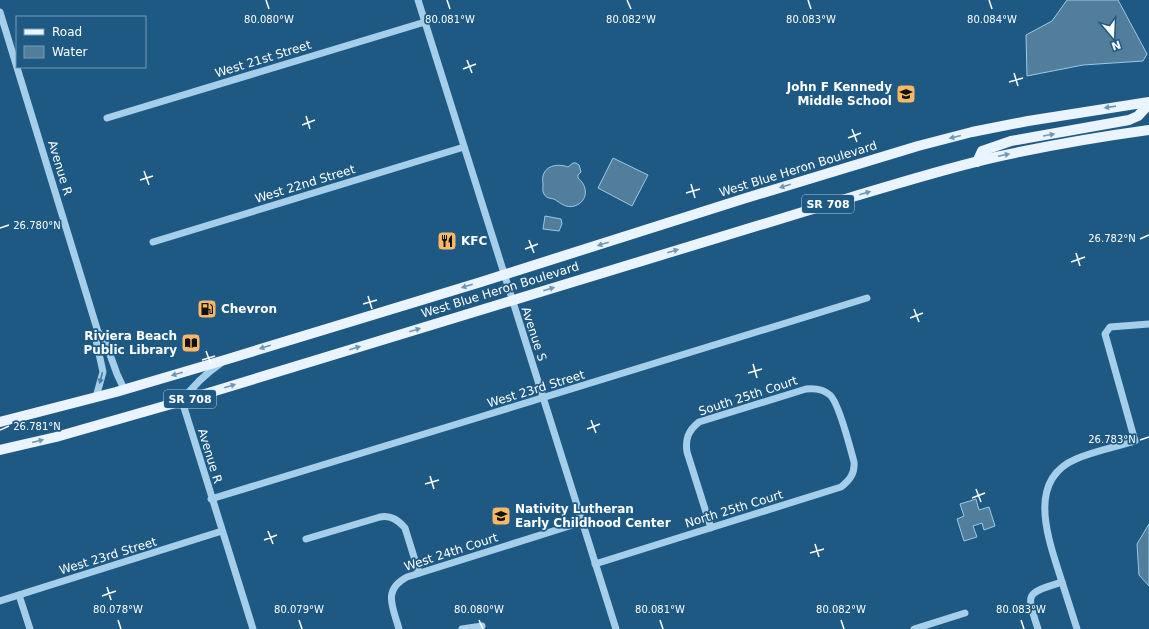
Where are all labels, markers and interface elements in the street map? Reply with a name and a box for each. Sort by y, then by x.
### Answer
text: 80.080°W [244,14,294,25]
text: 80.081°W [425,14,475,25]
text: 80.082°W [606,14,656,25]
text: 80.083°W [786,14,836,25]
text: 80.084°W [967,14,1017,25]
legend [16,16,146,68]
north arrow [1093,16,1133,56]
text: Road [52,25,82,39]
text: N [1110,37,1123,53]
street label: West 21st Street [213,38,313,80]
text: Water [52,45,88,59]
place label: John F Kennedy Middle School [786,80,892,108]
school or university icon: John F Kennedy Middle School [895,83,917,105]
one-way arrow [1104,104,1117,110]
one-way arrow [1043,131,1055,137]
one-way arrow [949,134,961,140]
street label: West Blue Heron Boulevard [717,138,879,200]
street label: Avenue R [45,139,75,197]
one-way arrow [998,152,1010,158]
street label: West 22nd Street [253,162,357,206]
one-way arrow [779,183,791,189]
one-way arrow [859,190,871,196]
road number: SR 708 [802,195,854,213]
text: 26.780°N [13,220,61,231]
restaurant icon: KFC [436,230,458,252]
text: 26.782°N [1088,233,1136,244]
place label: KFC [461,234,487,248]
one-way arrow [597,241,609,247]
one-way arrow [668,248,680,254]
street label: West Blue Heron Boulevard [419,259,581,321]
one-way arrow [460,283,472,289]
one-way arrow [543,286,555,292]
fuel station icon: Chevron [196,298,218,320]
place label: Chevron [221,302,277,316]
street label: Avenue S [519,305,549,363]
one-way arrow [409,327,421,333]
place label: Riviera Beach Public Library [83,329,177,357]
library icon: Riviera Beach Public Library [180,332,202,354]
one-way arrow [259,344,271,350]
one-way arrow [349,345,361,351]
street label: West 23rd Street [486,367,587,410]
one-way arrow [171,371,183,377]
one-way arrow [98,372,104,384]
street label: South 25th Court [697,373,799,419]
one-way arrow [224,383,236,389]
road number: SR 708 [164,390,216,408]
text: 26.781°N [13,421,61,432]
street label: Avenue R [195,427,225,485]
text: 26.783°N [1088,434,1136,445]
one-way arrow [32,438,44,444]
street label: North 25th Court [683,487,785,531]
place label: Nativity Lutheran Early Childhood Center [515,502,671,530]
school or university icon: Nativity Lutheran Early Childhood Center [490,505,512,527]
street label: West 24th Court [402,530,500,574]
street label: West 23rd Street [58,534,159,577]
text: 80.078°W [93,604,143,615]
text: 80.079°W [274,604,324,615]
text: 80.080°W [454,604,504,615]
text: 80.081°W [635,604,685,615]
text: 80.082°W [816,604,866,615]
text: 80.083°W [996,604,1046,615]

